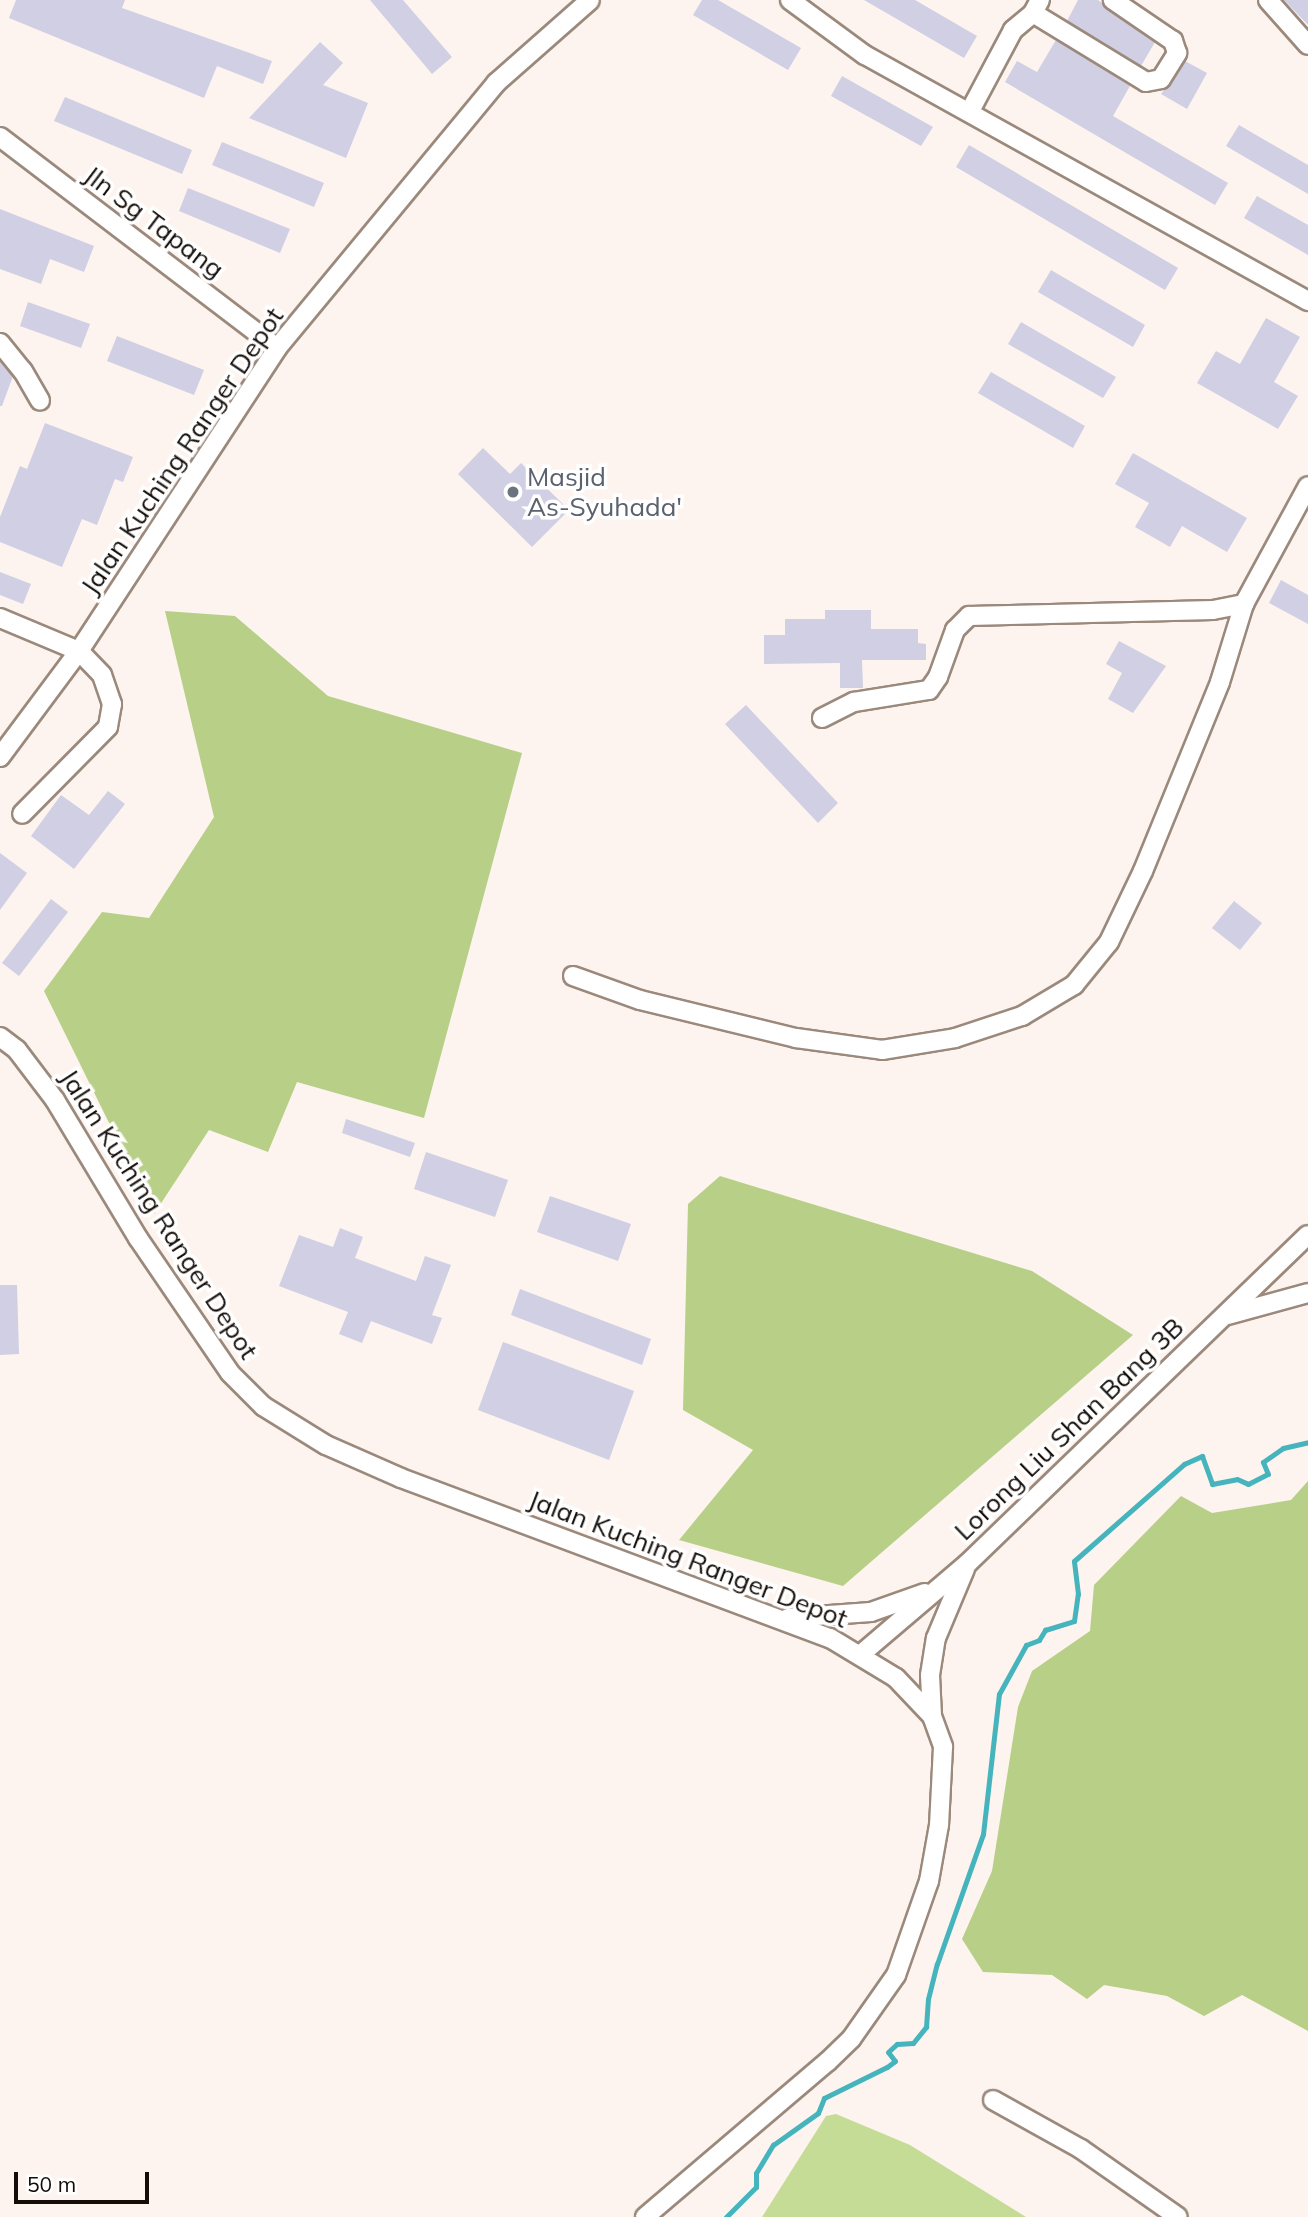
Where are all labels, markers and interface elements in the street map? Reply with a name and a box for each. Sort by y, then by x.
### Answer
street label: Jln Sg Tapang [78,159,230,285]
street label: Jalan Kuching Ranger Depot [74,302,290,600]
place label: Masjid As-Syuhada' [527,461,682,522]
marker: Masjid As-Syuhada' [505,484,521,500]
street label: Jalan Kuching Ranger Depot [54,1063,264,1365]
street label: Lorong Liu Shan Bang 3B [948,1311,1190,1547]
street label: Jalan Kuching Ranger Depot [524,1484,852,1634]
scale bar [18,2158,152,2202]
text: 50 m [27,2171,76,2197]

